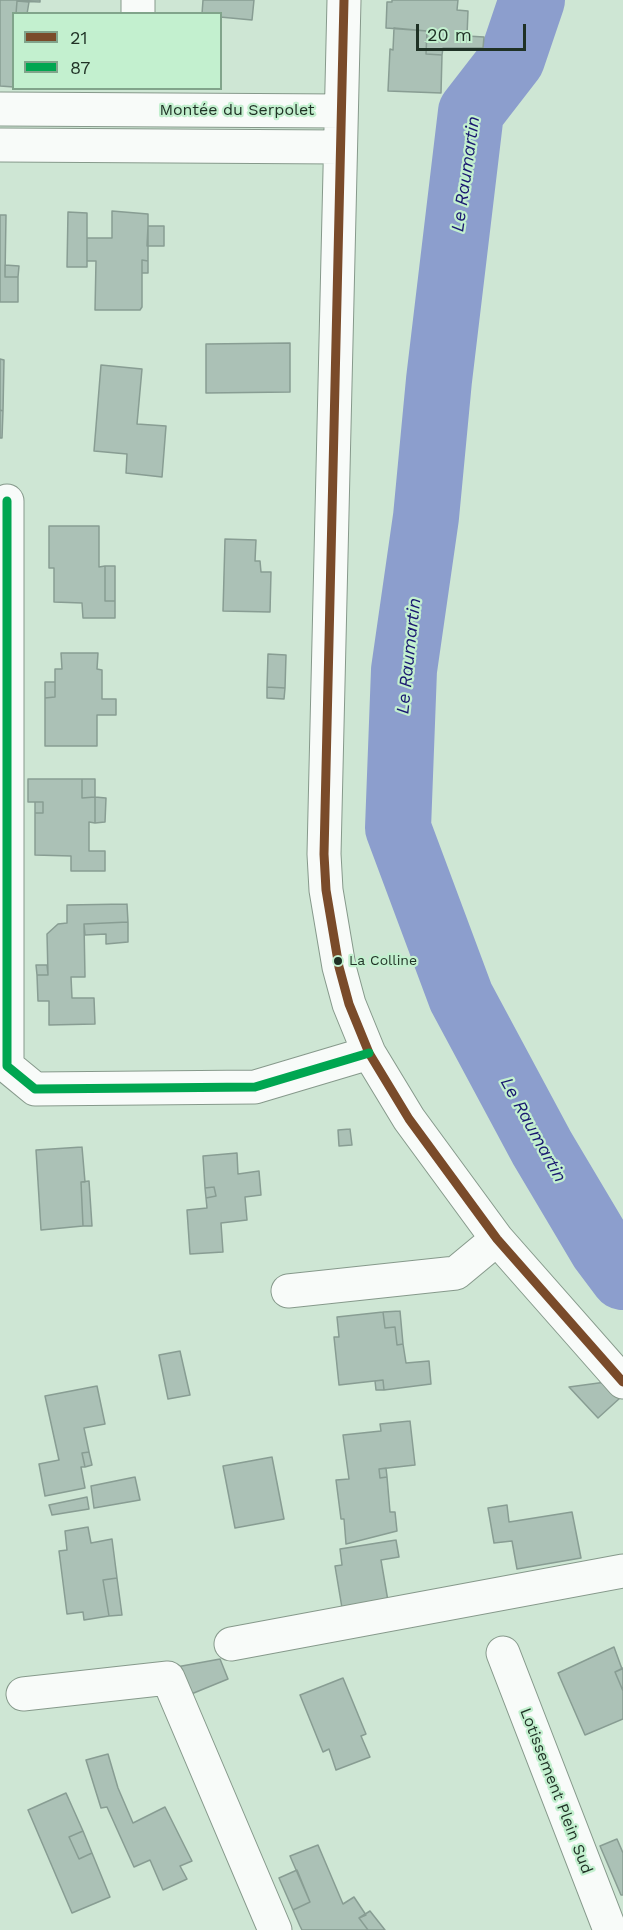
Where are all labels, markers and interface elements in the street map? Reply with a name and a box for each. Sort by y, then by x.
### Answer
legend [12,12,222,90]
scale bar [419,12,528,50]
text: 20 m [427,24,472,45]
text: 21 [70,27,88,48]
text: 87 [70,57,90,78]
street label: Montée du Serpolet [159,100,315,120]
water label: Le Raumartin [447,115,485,233]
water label: Le Raumartin [392,597,426,715]
place label: La Colline [349,953,417,969]
marker: La Colline [332,955,344,967]
water label: Le Raumartin [495,1074,571,1186]
street label: Lotissement Plein Sud [516,1705,596,1877]

